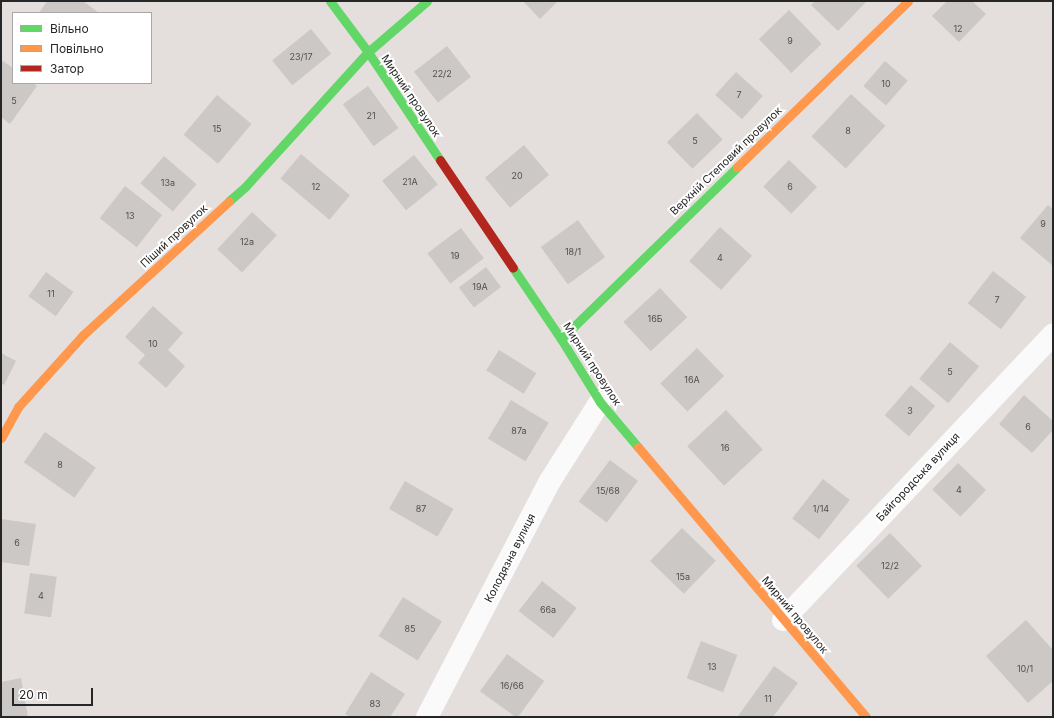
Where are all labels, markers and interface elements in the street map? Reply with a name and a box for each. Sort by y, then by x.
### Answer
legend [12,12,152,84]
text: Вільно [50,21,89,36]
house number: 12 [953,24,963,34]
house number: 9 [787,36,793,46]
text: Повільно [50,41,104,56]
house number: 23/17 [289,52,313,62]
street label: Мирний провулок [379,52,443,140]
text: Затор [50,61,84,76]
house number: 22/2 [432,69,452,79]
house number: 10 [881,79,891,89]
house number: 7 [736,90,742,100]
house number: 5 [11,96,17,106]
street label: Верхній Степовий провулок [667,104,785,218]
house number: 21 [366,111,376,121]
house number: 15 [212,124,222,134]
house number: 8 [845,126,851,136]
house number: 5 [692,136,698,146]
house number: 20 [511,171,523,181]
house number: 21А [402,177,418,187]
house number: 13а [161,178,175,188]
house number: 12 [311,182,321,192]
house number: 6 [787,182,793,192]
street label: Піший провулок [138,202,210,270]
house number: 13 [125,211,135,221]
house number: 9 [1040,219,1046,229]
house number: 12а [240,237,254,247]
house number: 18/1 [565,247,581,257]
house number: 19 [450,251,460,261]
house number: 4 [717,253,723,263]
house number: 19А [472,282,488,292]
house number: 11 [47,289,55,299]
house number: 7 [994,295,1000,305]
house number: 16Б [647,314,663,324]
street label: Мирний провулок [560,320,624,408]
house number: 10 [148,339,158,349]
house number: 5 [947,367,953,377]
house number: 16А [684,375,700,385]
house number: 3 [907,406,913,416]
house number: 6 [1025,422,1031,432]
house number: 87а [511,426,527,436]
street label: Байгородська вулиця [874,430,962,524]
house number: 16 [720,443,730,453]
house number: 8 [57,460,63,470]
house number: 4 [956,485,962,495]
house number: 15/68 [596,486,620,496]
house number: 87 [416,504,426,514]
house number: 1/14 [813,504,829,514]
street label: Колодязна вулиця [482,511,538,605]
house number: 6 [14,538,20,548]
house number: 12/2 [881,561,899,571]
house number: 15а [676,572,690,582]
street label: Мирний провулок [759,574,831,656]
house number: 4 [38,591,44,601]
house number: 66а [540,605,556,615]
house number: 85 [404,624,416,634]
house number: 13 [707,662,717,672]
house number: 10/1 [1017,664,1033,674]
scale bar [14,680,95,706]
house number: 16/66 [500,681,524,691]
text: 20 m [19,687,48,702]
house number: 11 [764,694,772,704]
house number: 83 [369,699,381,709]

